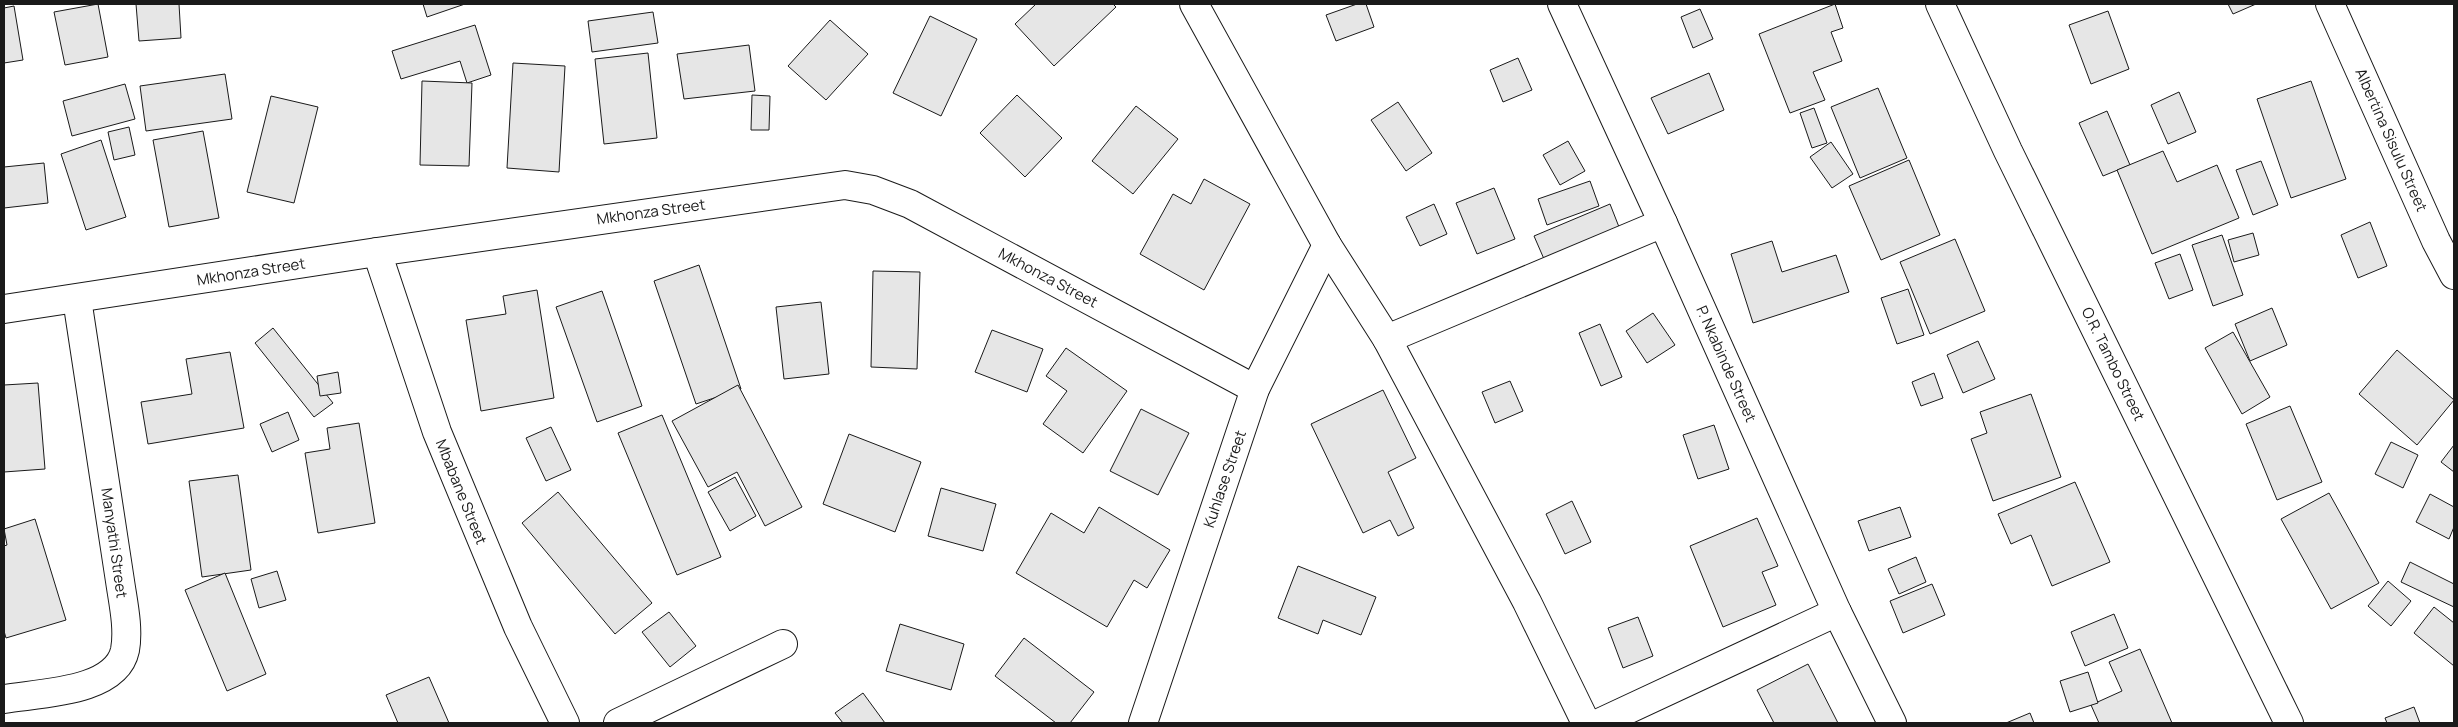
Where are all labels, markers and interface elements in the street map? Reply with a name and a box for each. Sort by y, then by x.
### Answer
street label: Albertina Sisulu Street [2350,65,2433,215]
street label: Mkhonza Street [595,193,707,230]
street label: Mkhonza Street [995,243,1102,313]
street label: Mkhonza Street [195,253,307,290]
street label: P. Nkabinde Street [1691,302,1762,425]
street label: O.R. Tambo Street [2077,303,2150,424]
street label: Kuhlase Street [1198,427,1251,530]
street label: Mbabane Street [431,436,492,548]
street label: Manyathi Street [96,487,133,599]

